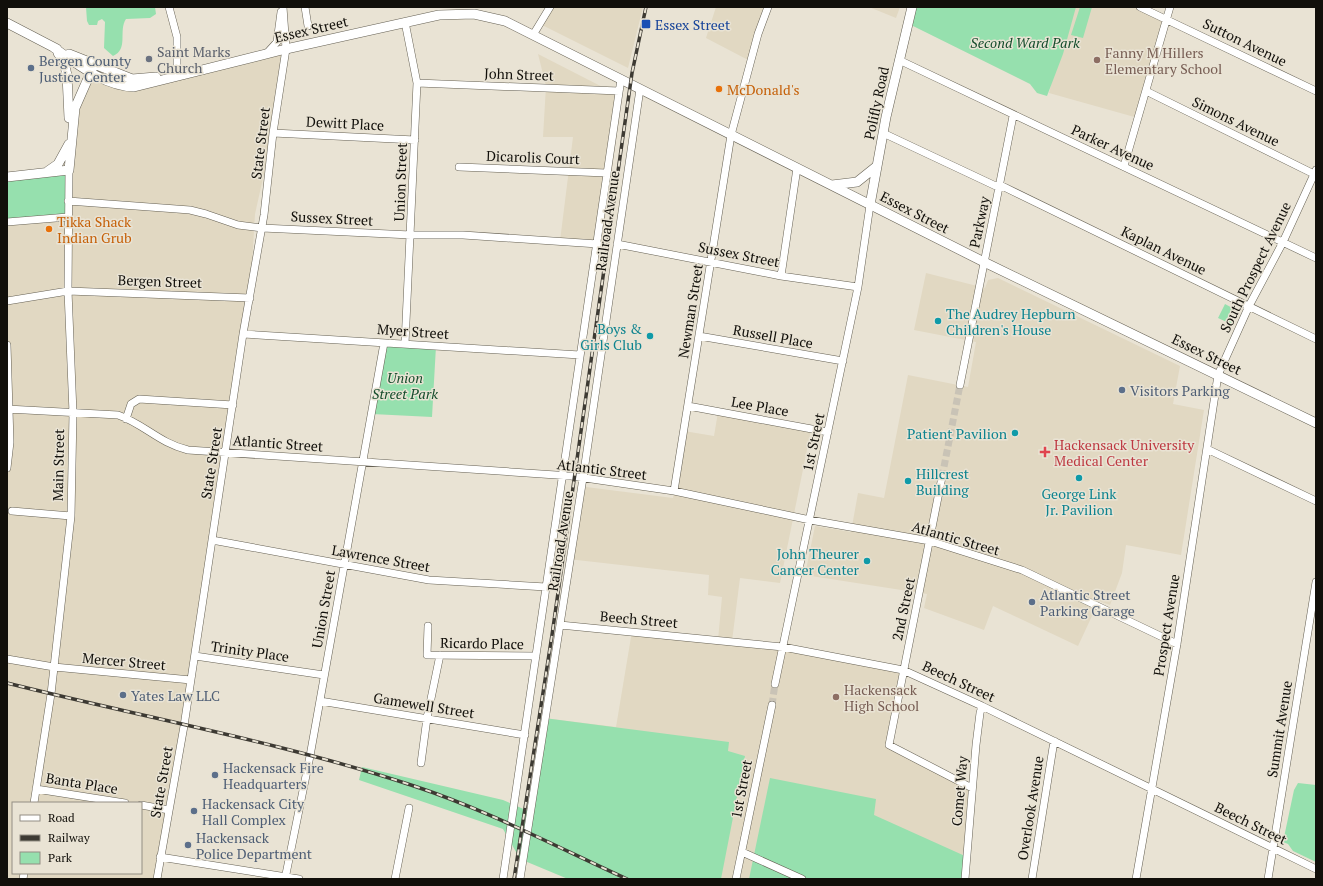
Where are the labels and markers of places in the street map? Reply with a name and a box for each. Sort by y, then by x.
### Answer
place label: Essex Street [655,15,731,34]
marker: Essex Street [640,18,652,30]
place label: Saint Marks Church [157,42,231,77]
place label: Fanny M Hillers Elementary School [1105,43,1222,78]
place label: Bergen County Justice Center [39,51,132,86]
marker: Saint Marks Church [144,54,154,64]
marker: Fanny M Hillers Elementary School [1092,55,1102,65]
marker: Bergen County Justice Center [26,63,36,73]
place label: McDonald's [727,80,799,99]
marker: McDonald's [714,84,724,94]
place label: Tikka Shack Indian Grub [57,212,132,247]
marker: Tikka Shack Indian Grub [44,224,54,234]
place label: The Audrey Hepburn Children's House [946,304,1076,339]
marker: The Audrey Hepburn Children's House [933,316,943,326]
place label: Boys & Girls Club [580,319,642,354]
marker: Boys & Girls Club [645,331,655,341]
place label: Visitors Parking [1130,381,1230,400]
marker: Visitors Parking [1117,385,1127,395]
place label: Patient Pavilion [907,424,1008,443]
marker: Patient Pavilion [1010,428,1020,438]
place label: Hackensack University Medical Center [1054,435,1195,470]
marker: Hackensack University Medical Center [1039,446,1051,458]
place label: Hillcrest Building [916,464,970,499]
marker: George Link Jr. Pavilion [1074,473,1084,483]
marker: Hillcrest Building [903,476,913,486]
place label: George Link Jr. Pavilion [1041,484,1117,519]
place label: John Theurer Cancer Center [771,544,860,579]
marker: John Theurer Cancer Center [862,556,872,566]
place label: Atlantic Street Parking Garage [1040,585,1135,620]
marker: Atlantic Street Parking Garage [1027,597,1037,607]
place label: Hackensack High School [844,680,919,715]
place label: Yates Law LLC [131,686,220,705]
marker: Yates Law LLC [118,690,128,700]
marker: Hackensack High School [831,692,841,702]
place label: Hackensack Fire Headquarters [223,758,324,793]
marker: Hackensack Fire Headquarters [210,770,220,780]
place label: Hackensack City Hall Complex [202,794,305,829]
marker: Hackensack City Hall Complex [189,806,199,816]
place label: Hackensack Police Department [196,828,313,863]
marker: Hackensack Police Department [183,840,193,850]

